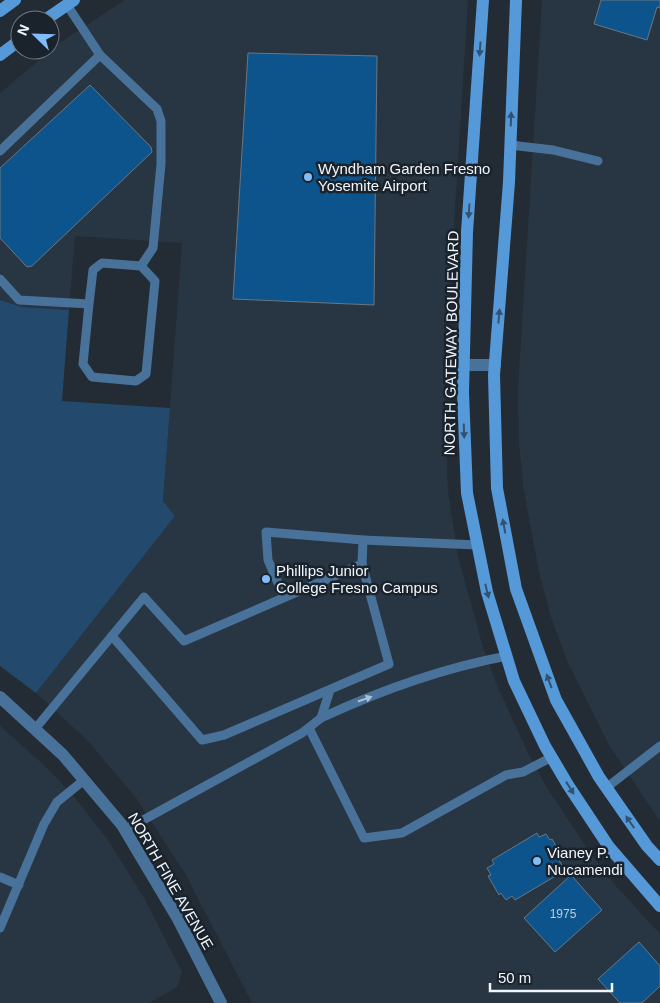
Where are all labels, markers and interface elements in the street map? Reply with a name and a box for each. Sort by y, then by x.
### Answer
north arrow [10,10,60,60]
text: N [14,22,32,38]
one-way arrow [475,41,483,57]
one-way arrow [508,111,516,127]
place label: Wyndham Garden Fresno Yosemite Airport [318,160,490,194]
marker: Wyndham Garden Fresno Yosemite Airport [302,171,314,183]
one-way arrow [464,203,472,219]
street label: NORTH GATEWAY BOULEVARD [441,230,461,456]
one-way arrow [495,308,503,324]
one-way arrow [461,423,469,439]
one-way arrow [500,517,508,533]
place label: Phillips Junior College Fresno Campus [276,562,438,596]
marker: Phillips Junior College Fresno Campus [260,573,272,585]
one-way arrow [483,584,491,599]
one-way arrow [545,673,553,688]
one-way arrow [358,694,373,702]
one-way arrow [565,782,575,795]
street label: NORTH FINE AVENUE [125,809,217,953]
one-way arrow [625,815,635,828]
place label: Vianey P. Nucamendi [547,844,623,878]
marker: Vianey P. Nucamendi [531,855,543,867]
house number: 1975 [550,907,577,921]
scale bar [490,960,612,992]
text: 50 m [498,969,531,986]

